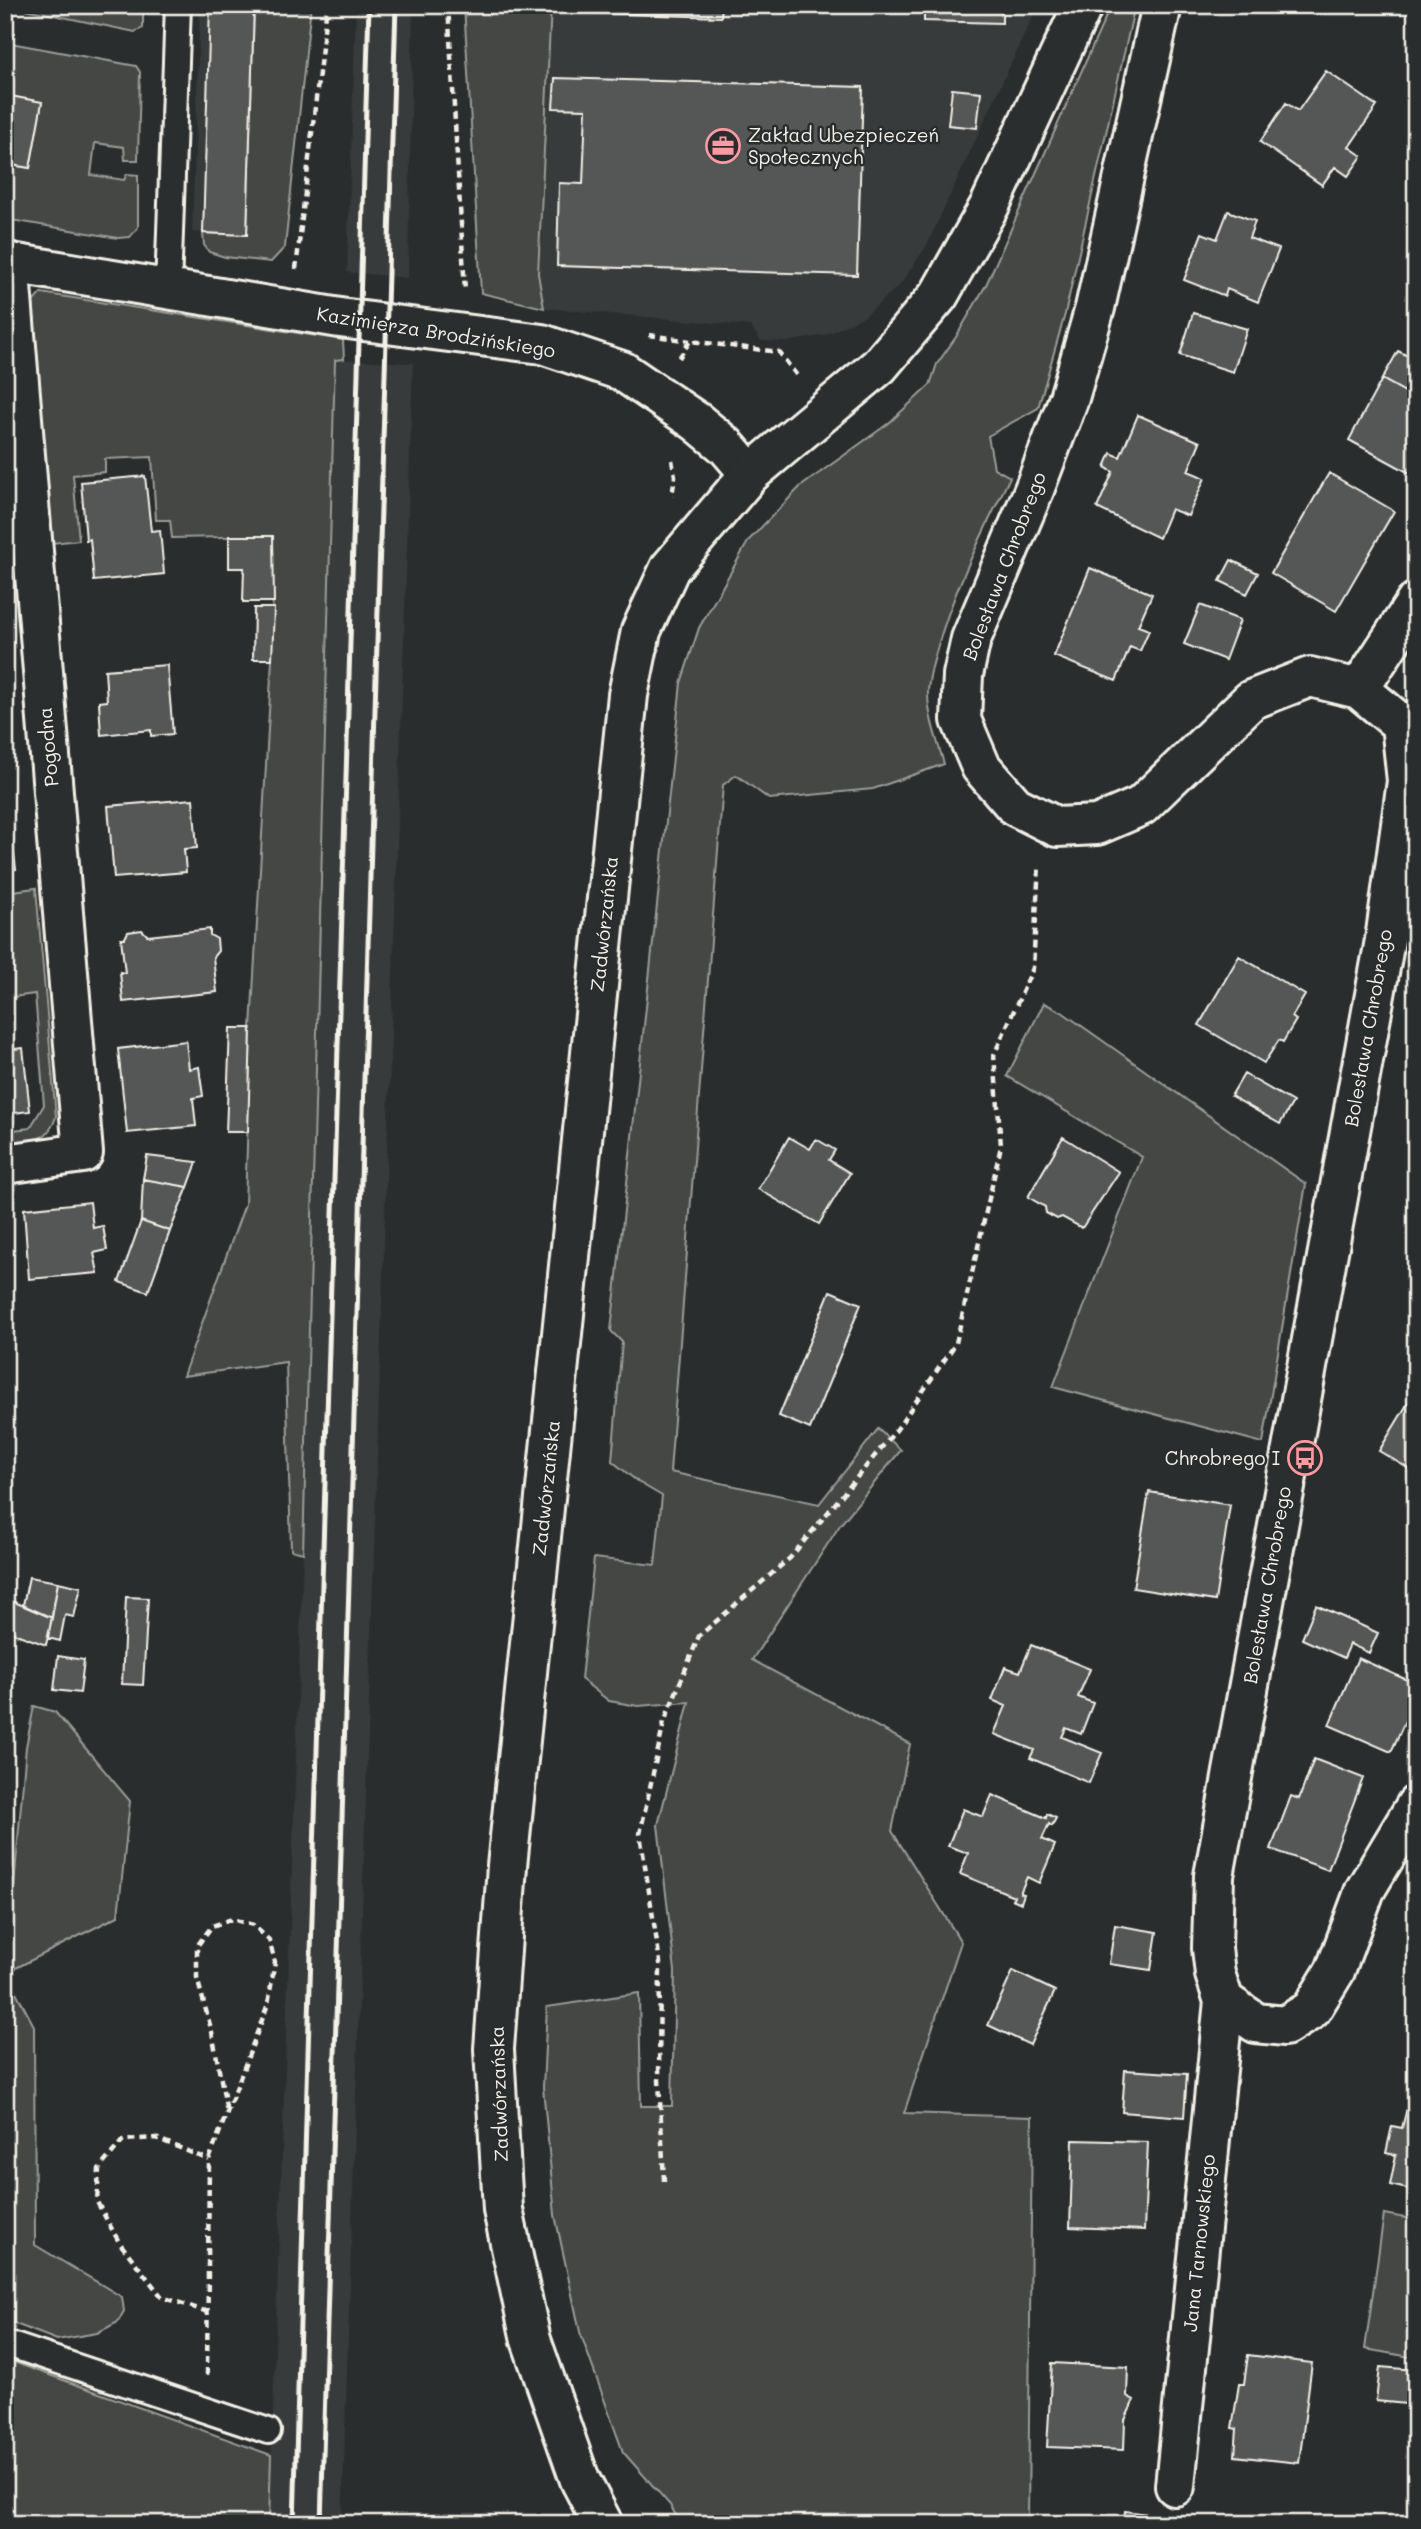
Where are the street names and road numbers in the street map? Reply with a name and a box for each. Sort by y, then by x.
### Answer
street label: Kazimierza Brodzińskiego [315,300,557,363]
street label: Bolesława Chrobrego [956,468,1051,664]
street label: Pogodna [32,706,63,788]
street label: Zadwórzańska [584,855,623,993]
street label: Bolesława Chrobrego [1338,927,1397,1129]
street label: Zadwórzańska [526,1419,565,1557]
street label: Bolesława Chrobrego [1237,1484,1296,1686]
street label: Zadwórzańska [484,2025,513,2163]
street label: Jana Tarnowskiego [1177,2153,1220,2333]

